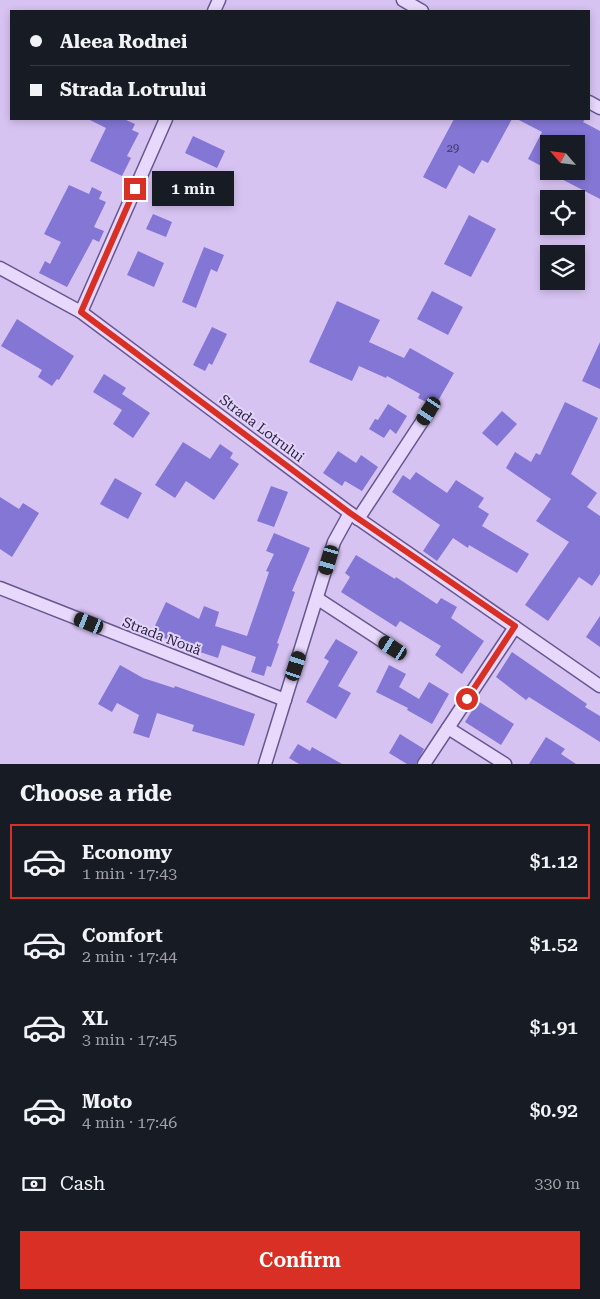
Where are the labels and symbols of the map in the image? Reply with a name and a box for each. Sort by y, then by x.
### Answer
north arrow [540,135,585,180]
house number: 29 [447,142,459,155]
callout: 1 min [152,172,235,206]
route end [124,178,146,200]
street label: Strada Lotrului [217,391,308,465]
car [414,394,443,428]
car [317,544,340,576]
car [72,610,105,636]
street label: Strada Nouă [120,614,204,658]
car [376,634,409,662]
car [284,649,307,683]
route start [456,688,478,710]

